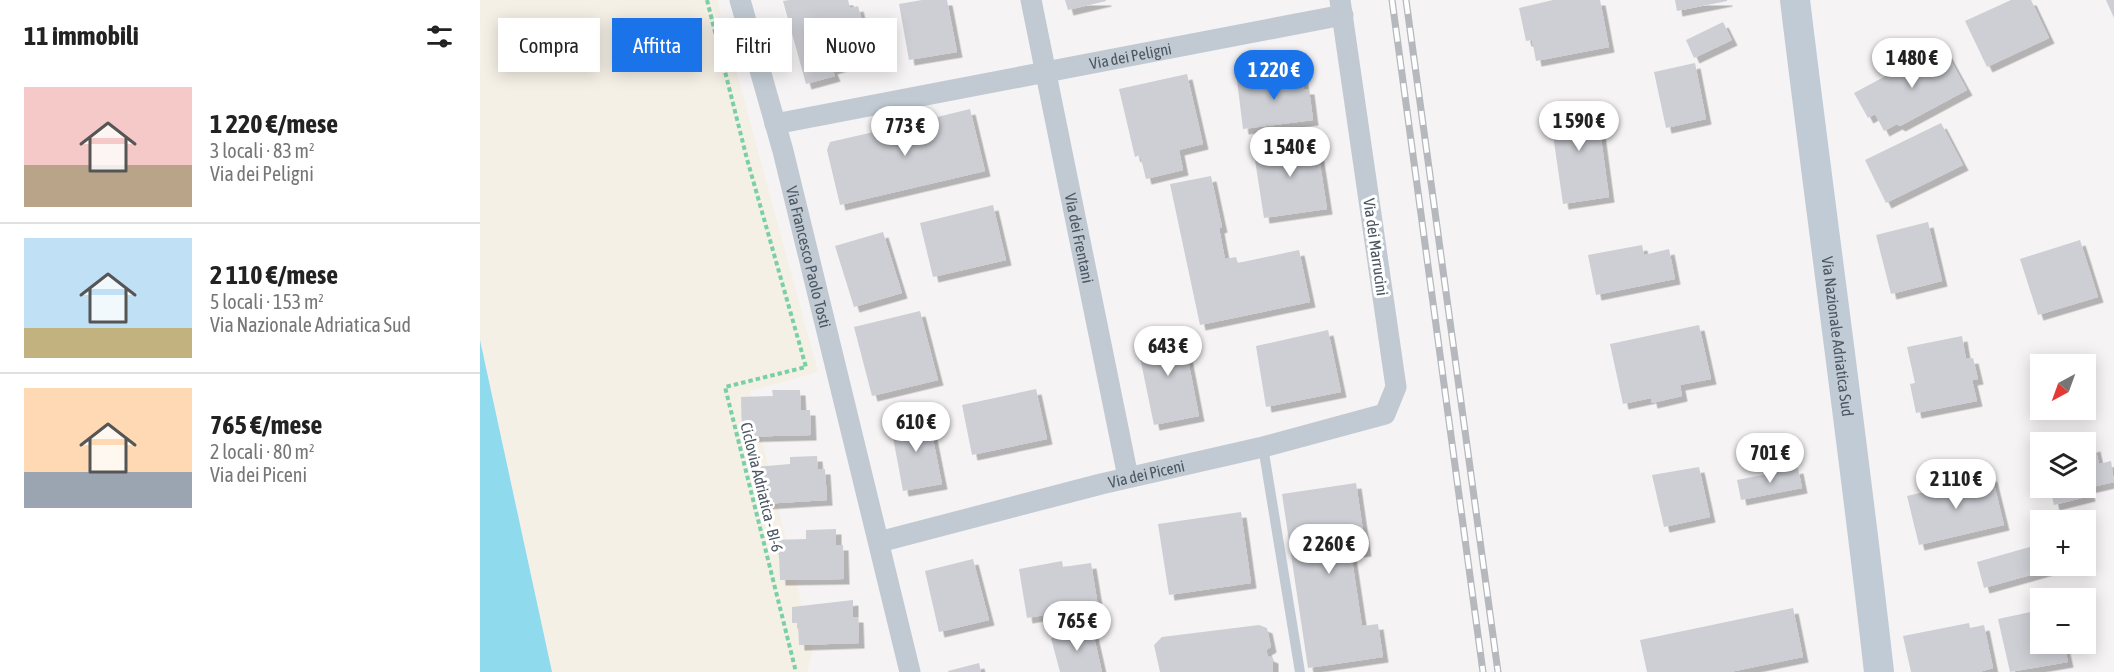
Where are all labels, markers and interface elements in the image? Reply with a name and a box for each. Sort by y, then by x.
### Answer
chip: Compra [498,18,600,72]
chip: Affitta [612,18,702,72]
chip: Filtri [714,18,792,72]
chip: Nuovo [804,18,897,72]
icon: filters [423,20,456,53]
text: 11 immobili [24,21,139,51]
pin: 1 480 € [1857,38,1967,89]
street label: Via dei Peligni [1088,39,1173,72]
text: 1 480 € [1886,46,1938,69]
pin: 1 220 € [1219,50,1329,101]
text: 1 220 € [1248,58,1300,81]
pin: 1 590 € [1524,101,1634,152]
pin: 773 € [863,106,947,157]
text: 1 220 €/mese [210,109,338,139]
text: 1 590 € [1553,109,1605,132]
icon: home [72,111,144,183]
text: 773 € [885,114,925,137]
pin: 1 540 € [1235,127,1345,178]
text: 1 540 € [1264,135,1316,158]
text: 3 locali · 83 m² [210,139,315,162]
text: Via dei Peligni [210,162,314,185]
street label: Via Francesco Paolo Tosti [783,184,835,330]
street label: Via dei Frentani [1062,192,1097,285]
street label: Via dei Marrucini [1360,197,1392,297]
street label: Via Nazionale Adriatica Sud [1818,255,1857,417]
text: 2 110 €/mese [210,260,338,290]
icon: home [72,262,144,334]
text: 5 locali · 153 m² [210,290,324,313]
text: Via Nazionale Adriatica Sud [210,313,411,336]
pin: 643 € [1126,326,1210,377]
text: 643 € [1148,334,1188,357]
north arrow [2030,354,2096,420]
map controls [2030,354,2096,654]
pin: 610 € [874,402,958,453]
text: 765 €/mese [210,410,322,440]
text: 610 € [896,410,936,433]
icon: home [72,412,144,484]
street label: Ciclovia Adriatica - BI-6 [737,420,787,554]
button: layers [2030,432,2096,498]
pin: 701 € [1728,433,1812,484]
text: 2 locali · 80 m² [210,440,315,463]
text: 701 € [1750,441,1790,464]
street label: Via dei Piceni [1106,456,1186,491]
pin: 2 110 € [1901,459,2011,510]
text: Via dei Piceni [210,463,307,486]
text: 2 110 € [1930,467,1982,490]
button: + [2030,510,2096,576]
pin: 2 260 € [1274,524,1384,575]
text: 2 260 € [1303,532,1355,555]
button: − [2030,588,2096,654]
pin: 765 € [1035,601,1119,652]
text: 765 € [1057,609,1097,632]

